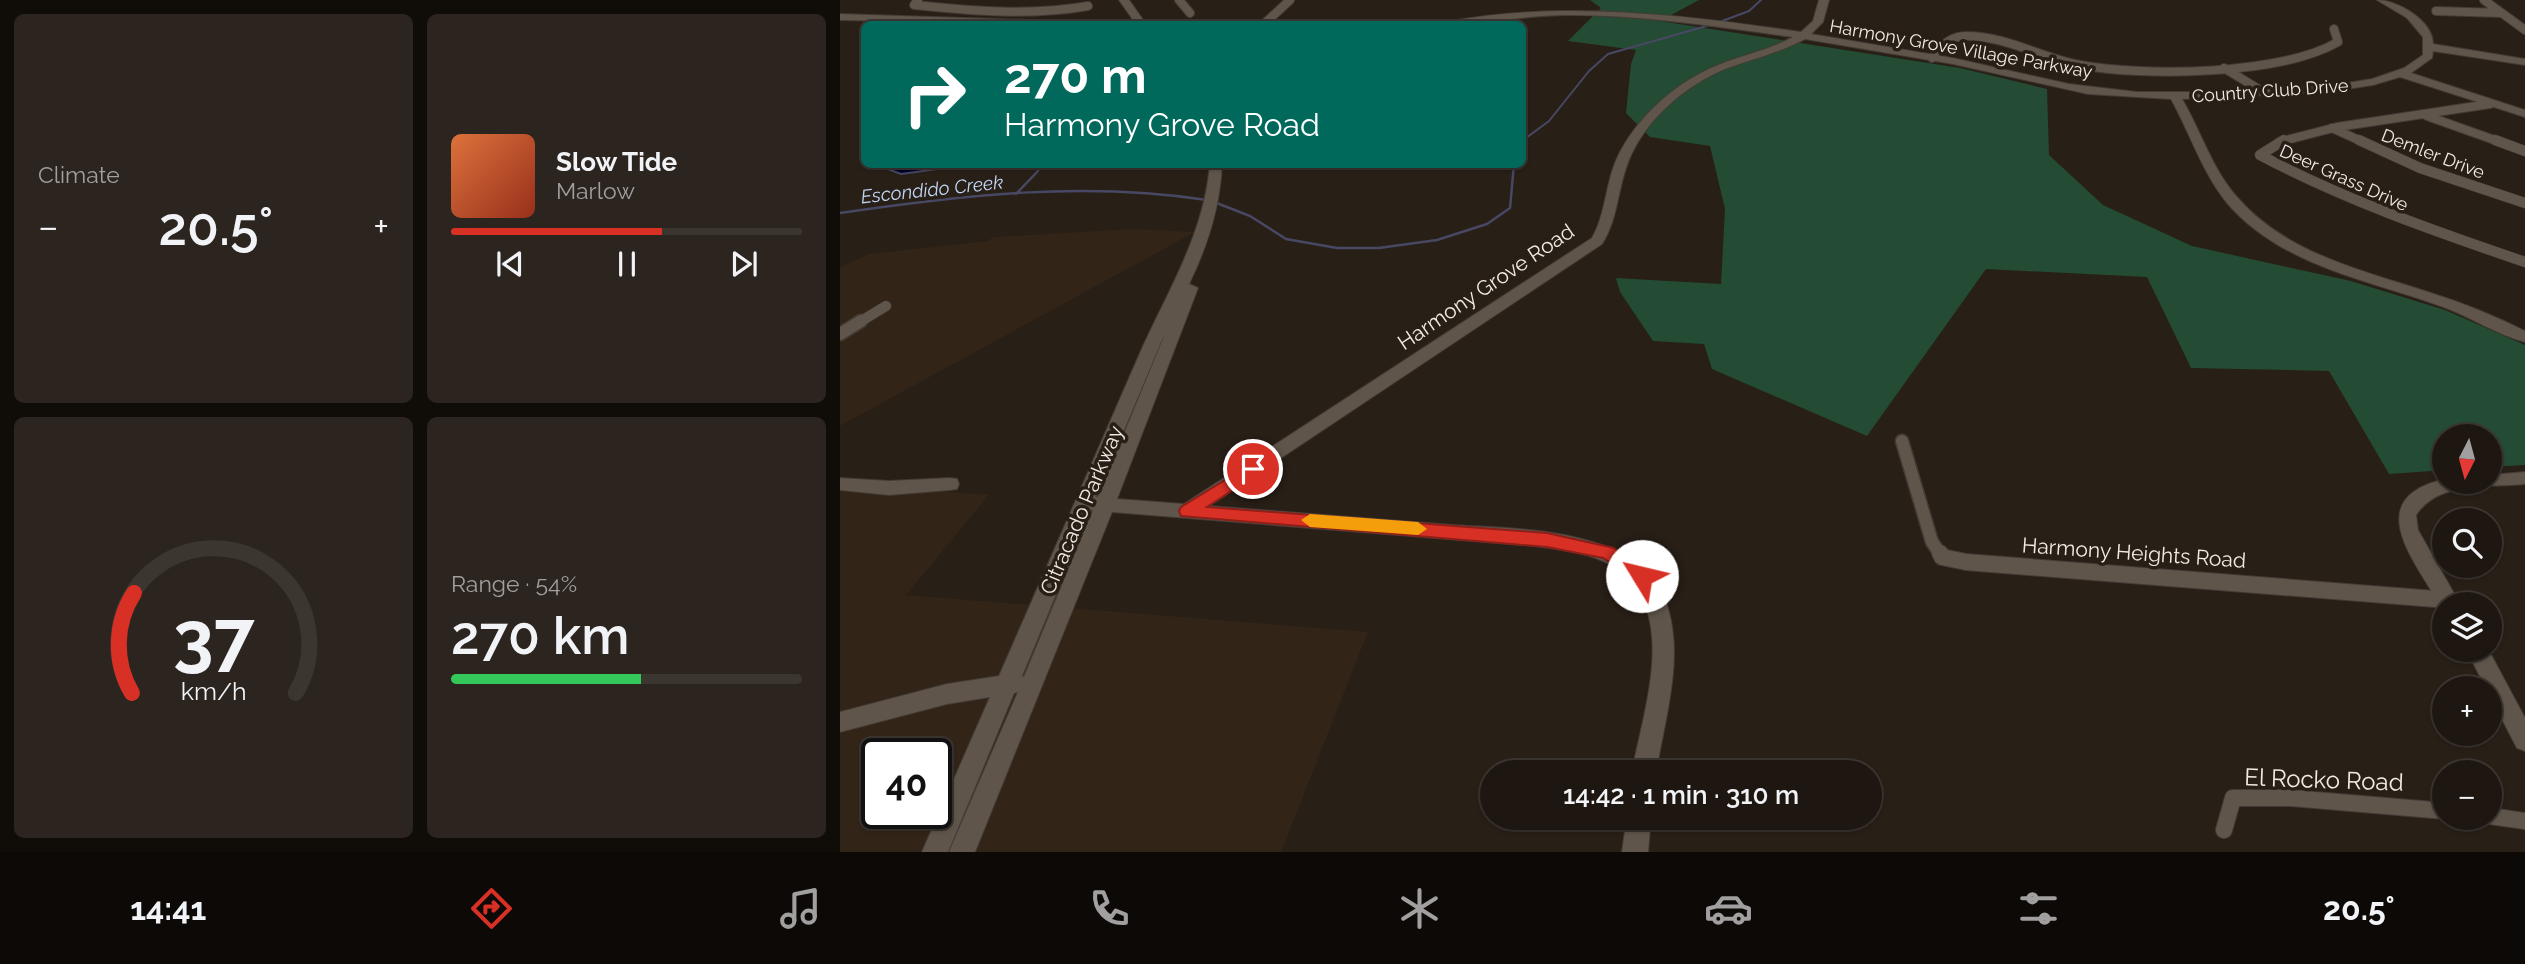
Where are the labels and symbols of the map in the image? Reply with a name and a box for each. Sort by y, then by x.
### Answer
street label: Harmony Grove Village Parkway [1828,15,2094,82]
street label: Country Club Drive [2191,75,2349,106]
street label: Demler Drive [2379,124,2488,183]
street label: Deer Grass Drive [2277,140,2412,215]
water label: Escondido Creek [860,171,1004,207]
street label: Harmony Grove Road [1393,218,1579,355]
street label: Citracado Parkway [1035,422,1128,598]
north arrow [2432,424,2502,494]
pin [1223,439,1283,499]
street label: Harmony Heights Road [2021,532,2247,573]
position arrow [1605,539,1679,613]
speed limit sign: 40 [861,738,952,829]
street label: El Rocko Road [2244,762,2404,797]

